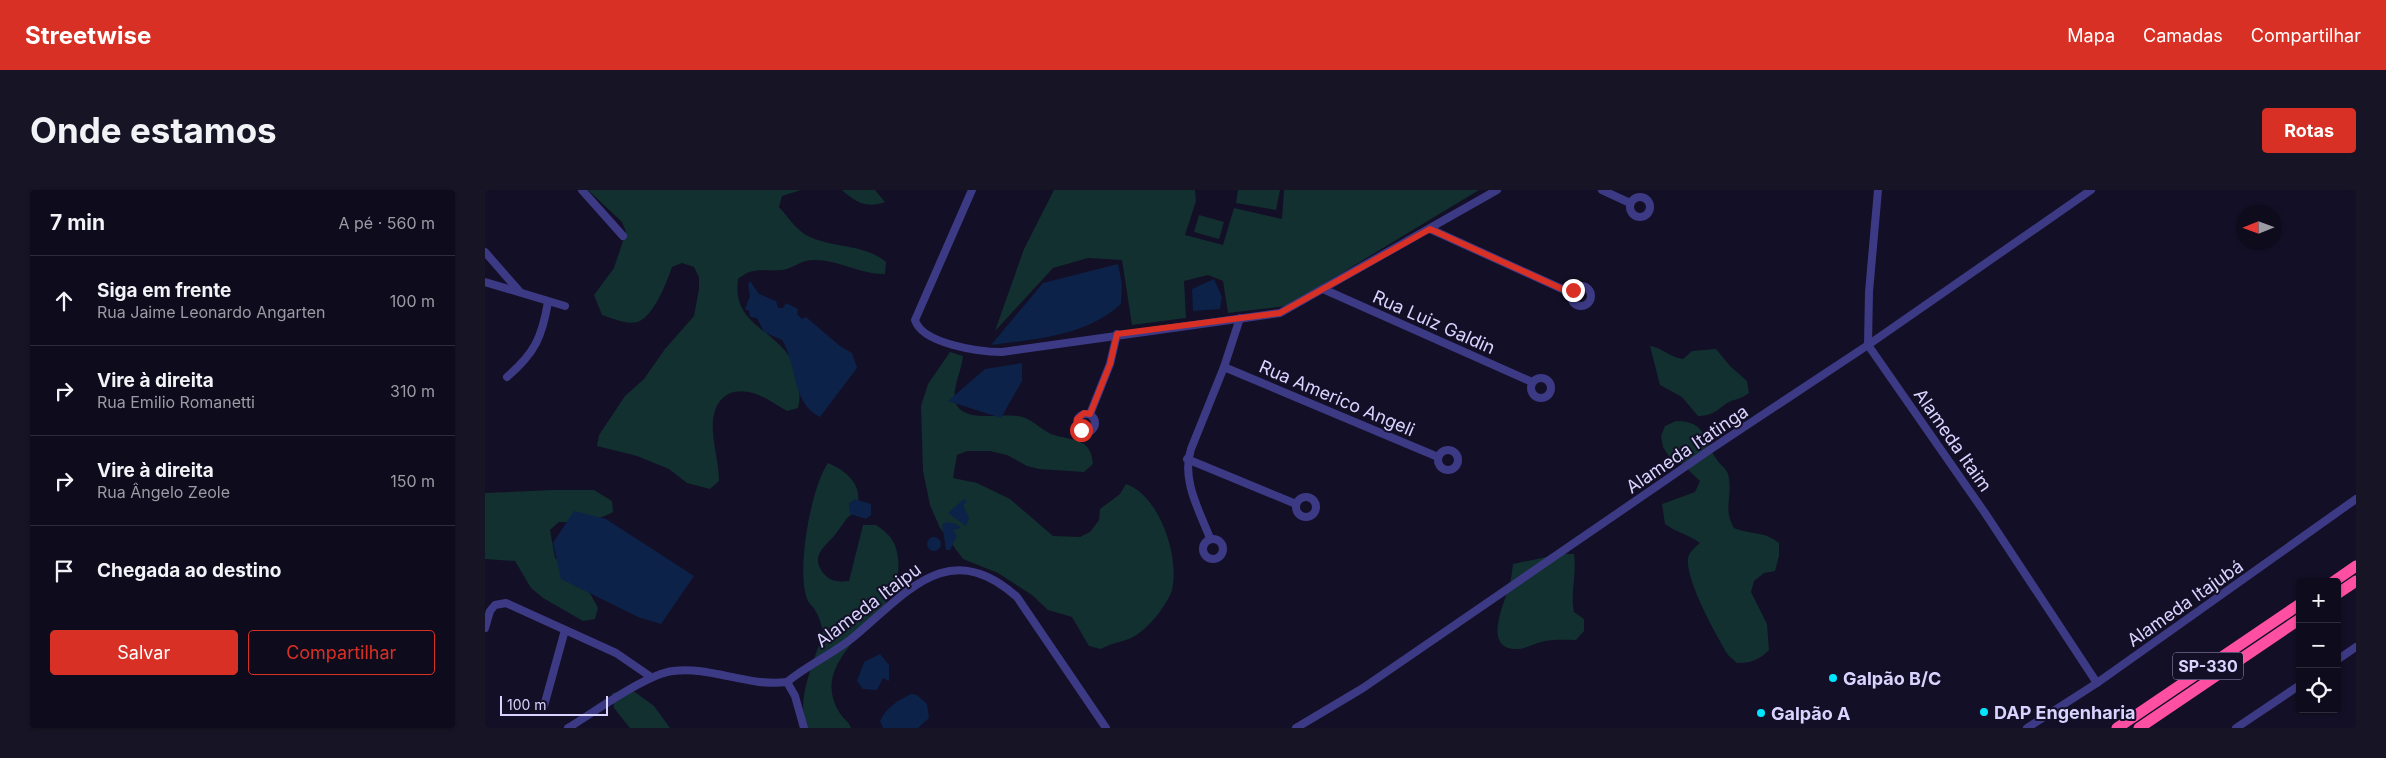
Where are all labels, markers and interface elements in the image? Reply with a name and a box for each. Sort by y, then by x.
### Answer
text: Streetwise [25,21,151,50]
text: Mapa [2067,25,2115,46]
text: Camadas [2143,25,2223,46]
text: Compartilhar [2251,25,2361,46]
button: Rotas [2262,108,2356,153]
text: Onde estamos [30,109,277,151]
north arrow [2236,205,2281,250]
text: 7 min [50,210,105,235]
text: A pé · 560 m [338,213,435,233]
text: Siga em frente [97,279,231,302]
route end [1562,279,1585,302]
street label: Rua Luiz Galdin [1370,286,1498,358]
icon: ahead [50,287,78,315]
text: 100 m [390,291,435,311]
text: Rua Jaime Leonardo Angarten [97,302,326,322]
street label: Rua Americo Angeli [1256,356,1418,440]
text: Vire à direita [97,369,214,392]
icon: right [50,377,78,405]
text: 310 m [390,381,435,401]
street label: Alameda Itaim [1910,385,1996,495]
text: Rua Emilio Romanetti [97,392,255,412]
street label: Alameda Itatinga [1622,400,1752,498]
route start [1070,419,1093,442]
text: Vire à direita [97,459,214,482]
icon: right [50,467,78,495]
text: 150 m [390,471,435,491]
text: Rua Ângelo Zeole [97,482,230,502]
street label: Alameda Itajubá [2123,555,2247,651]
icon: arrive [50,557,78,585]
text: Chegada ao destino [97,559,281,582]
street label: Alameda Itaipu [811,559,925,651]
map controls [2296,578,2341,713]
button: + [2296,578,2341,623]
button: − [2296,623,2341,668]
button: Salvar [50,630,238,675]
button: Compartilhar [248,630,435,675]
road number: SP-330 [2173,652,2243,680]
place label: Galpão B/C [1843,668,1941,689]
button: locate [2296,668,2341,713]
marker: Galpão B/C [1827,672,1839,684]
scale bar [500,693,607,716]
text: 100 m [507,696,547,713]
place label: DAP Engenharia [1994,702,2136,723]
place label: Galpão A [1771,703,1851,724]
marker: DAP Engenharia [1978,706,1990,718]
marker: Galpão A [1755,707,1767,719]

